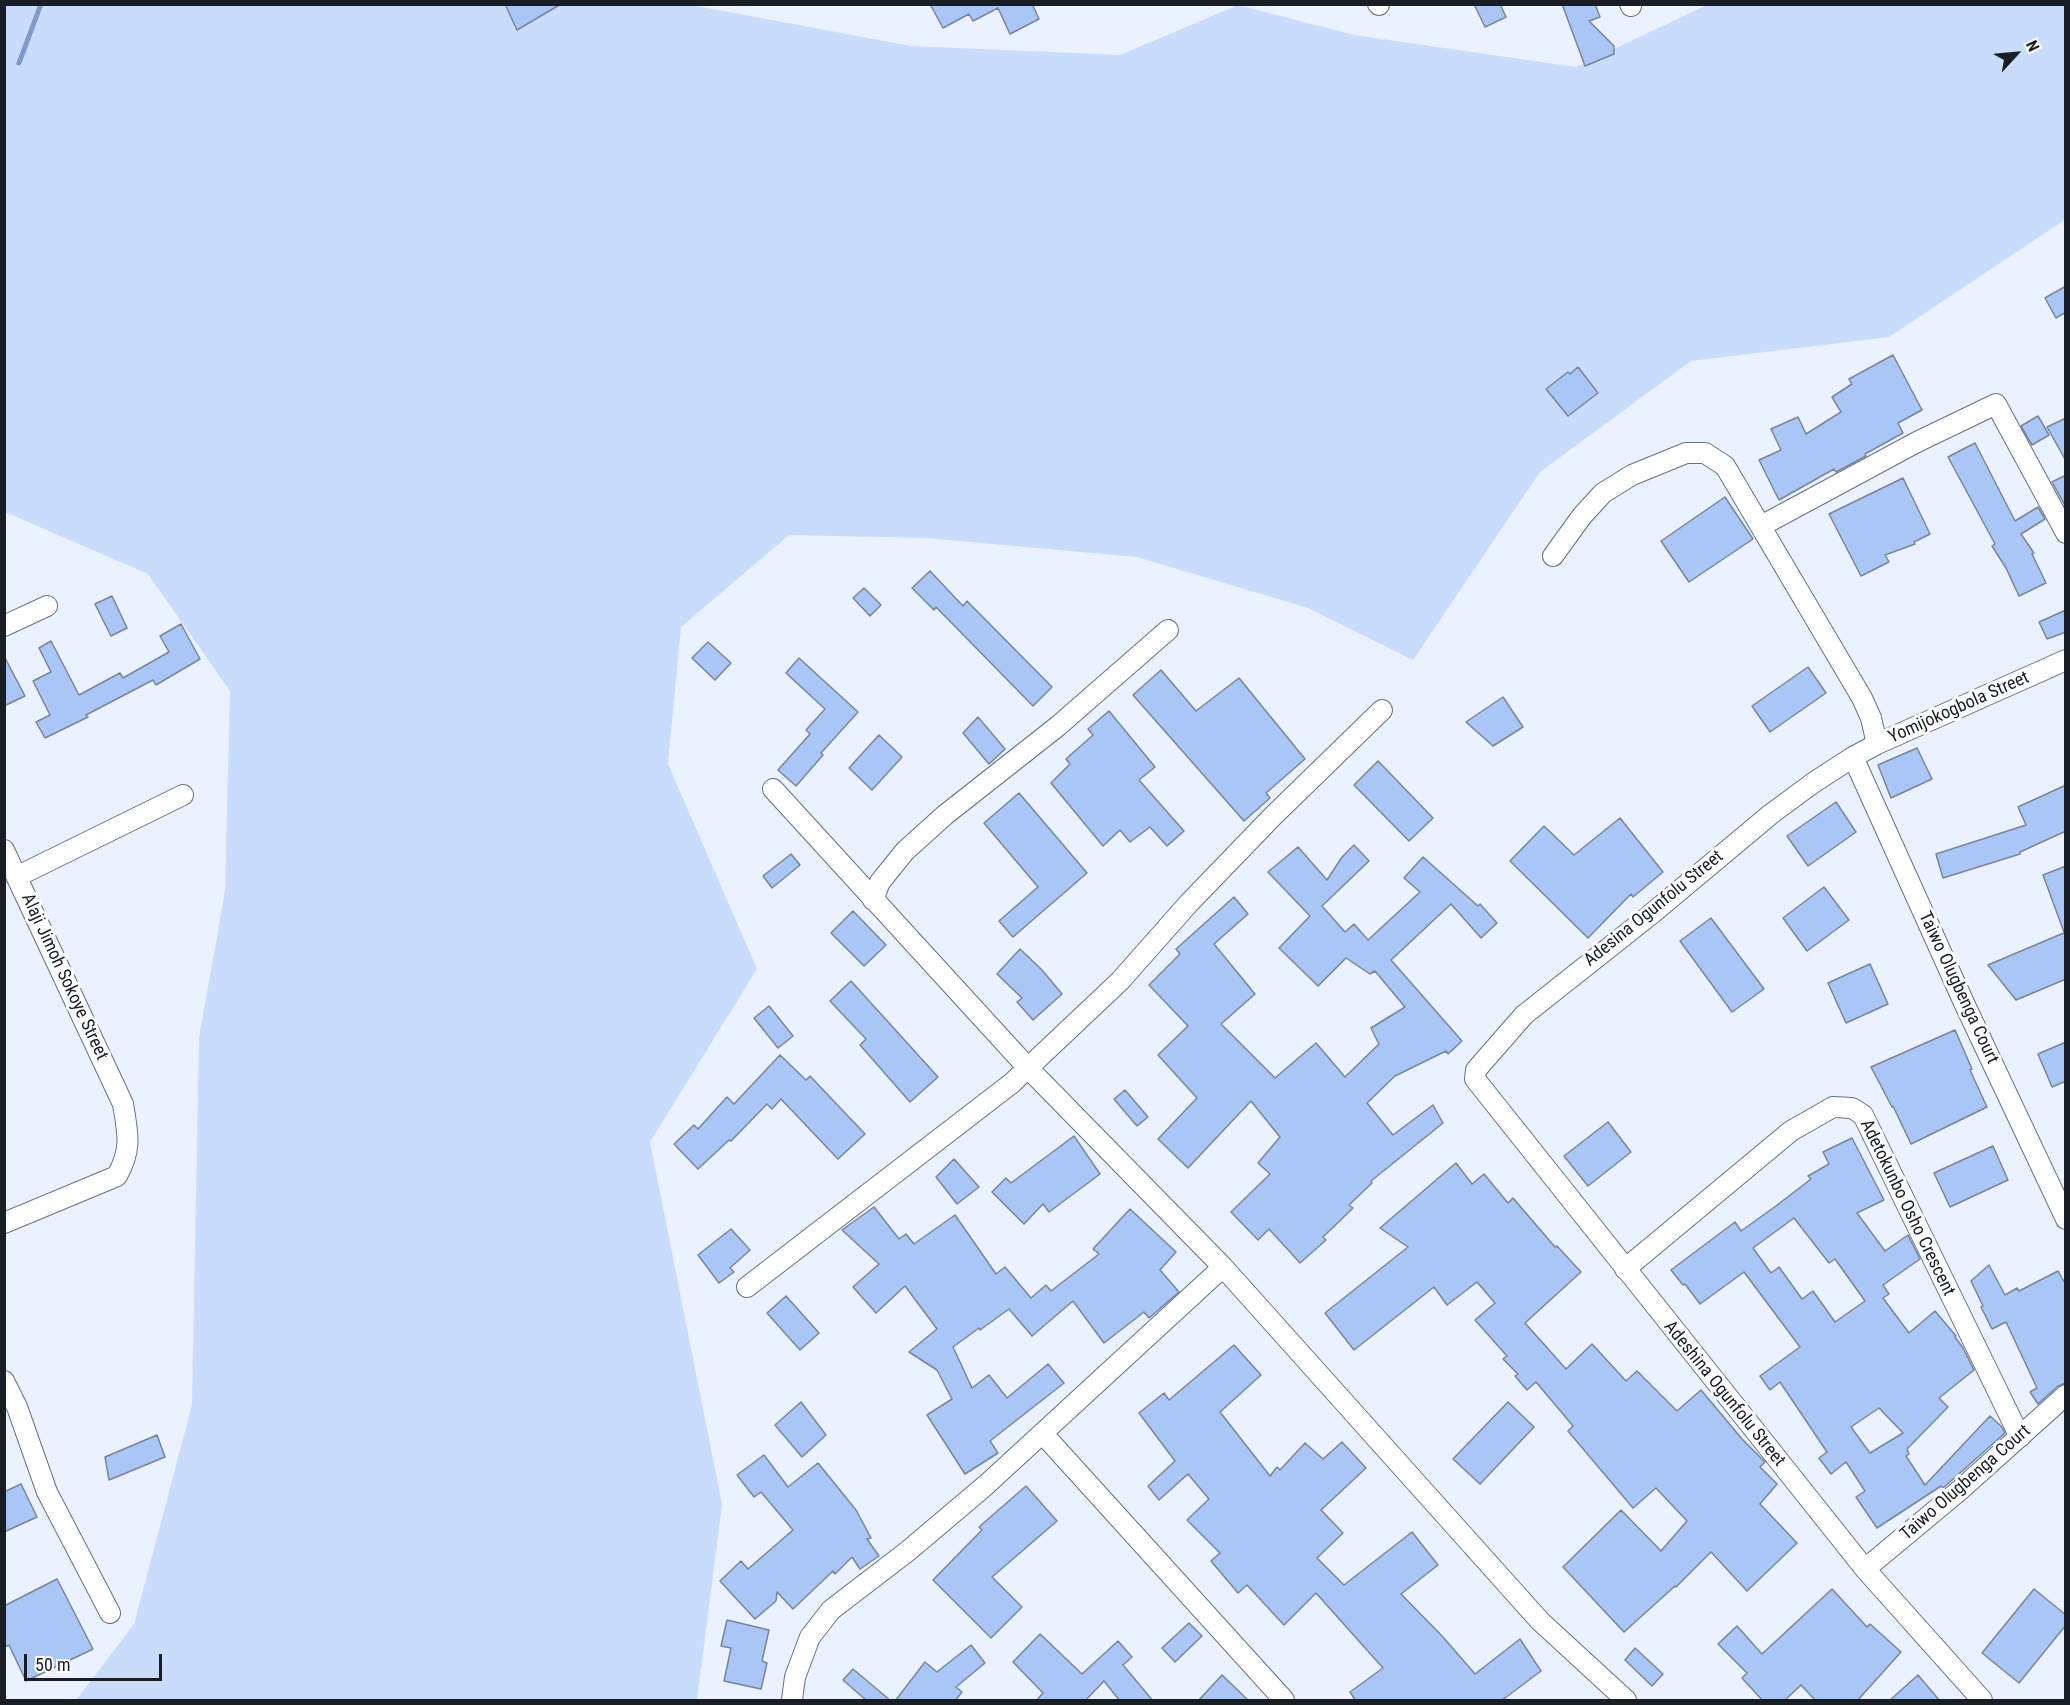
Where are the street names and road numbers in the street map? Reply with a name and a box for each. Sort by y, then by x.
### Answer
street label: Yomijokogbola Street [1885,667,2033,749]
street label: Adesina Ogunfolu Street [1580,846,1728,972]
street label: Alaji Jimoh Sokoye Street [16,890,112,1064]
street label: Taiwo Olugbenga Court [1913,908,2003,1068]
street label: Adetokunbo Osho Crescent [1855,1116,1959,1300]
street label: Adeshina Ogunfolu Street [1659,1317,1789,1471]
street label: Taiwo Olugbenga Court [1897,1421,2035,1545]

